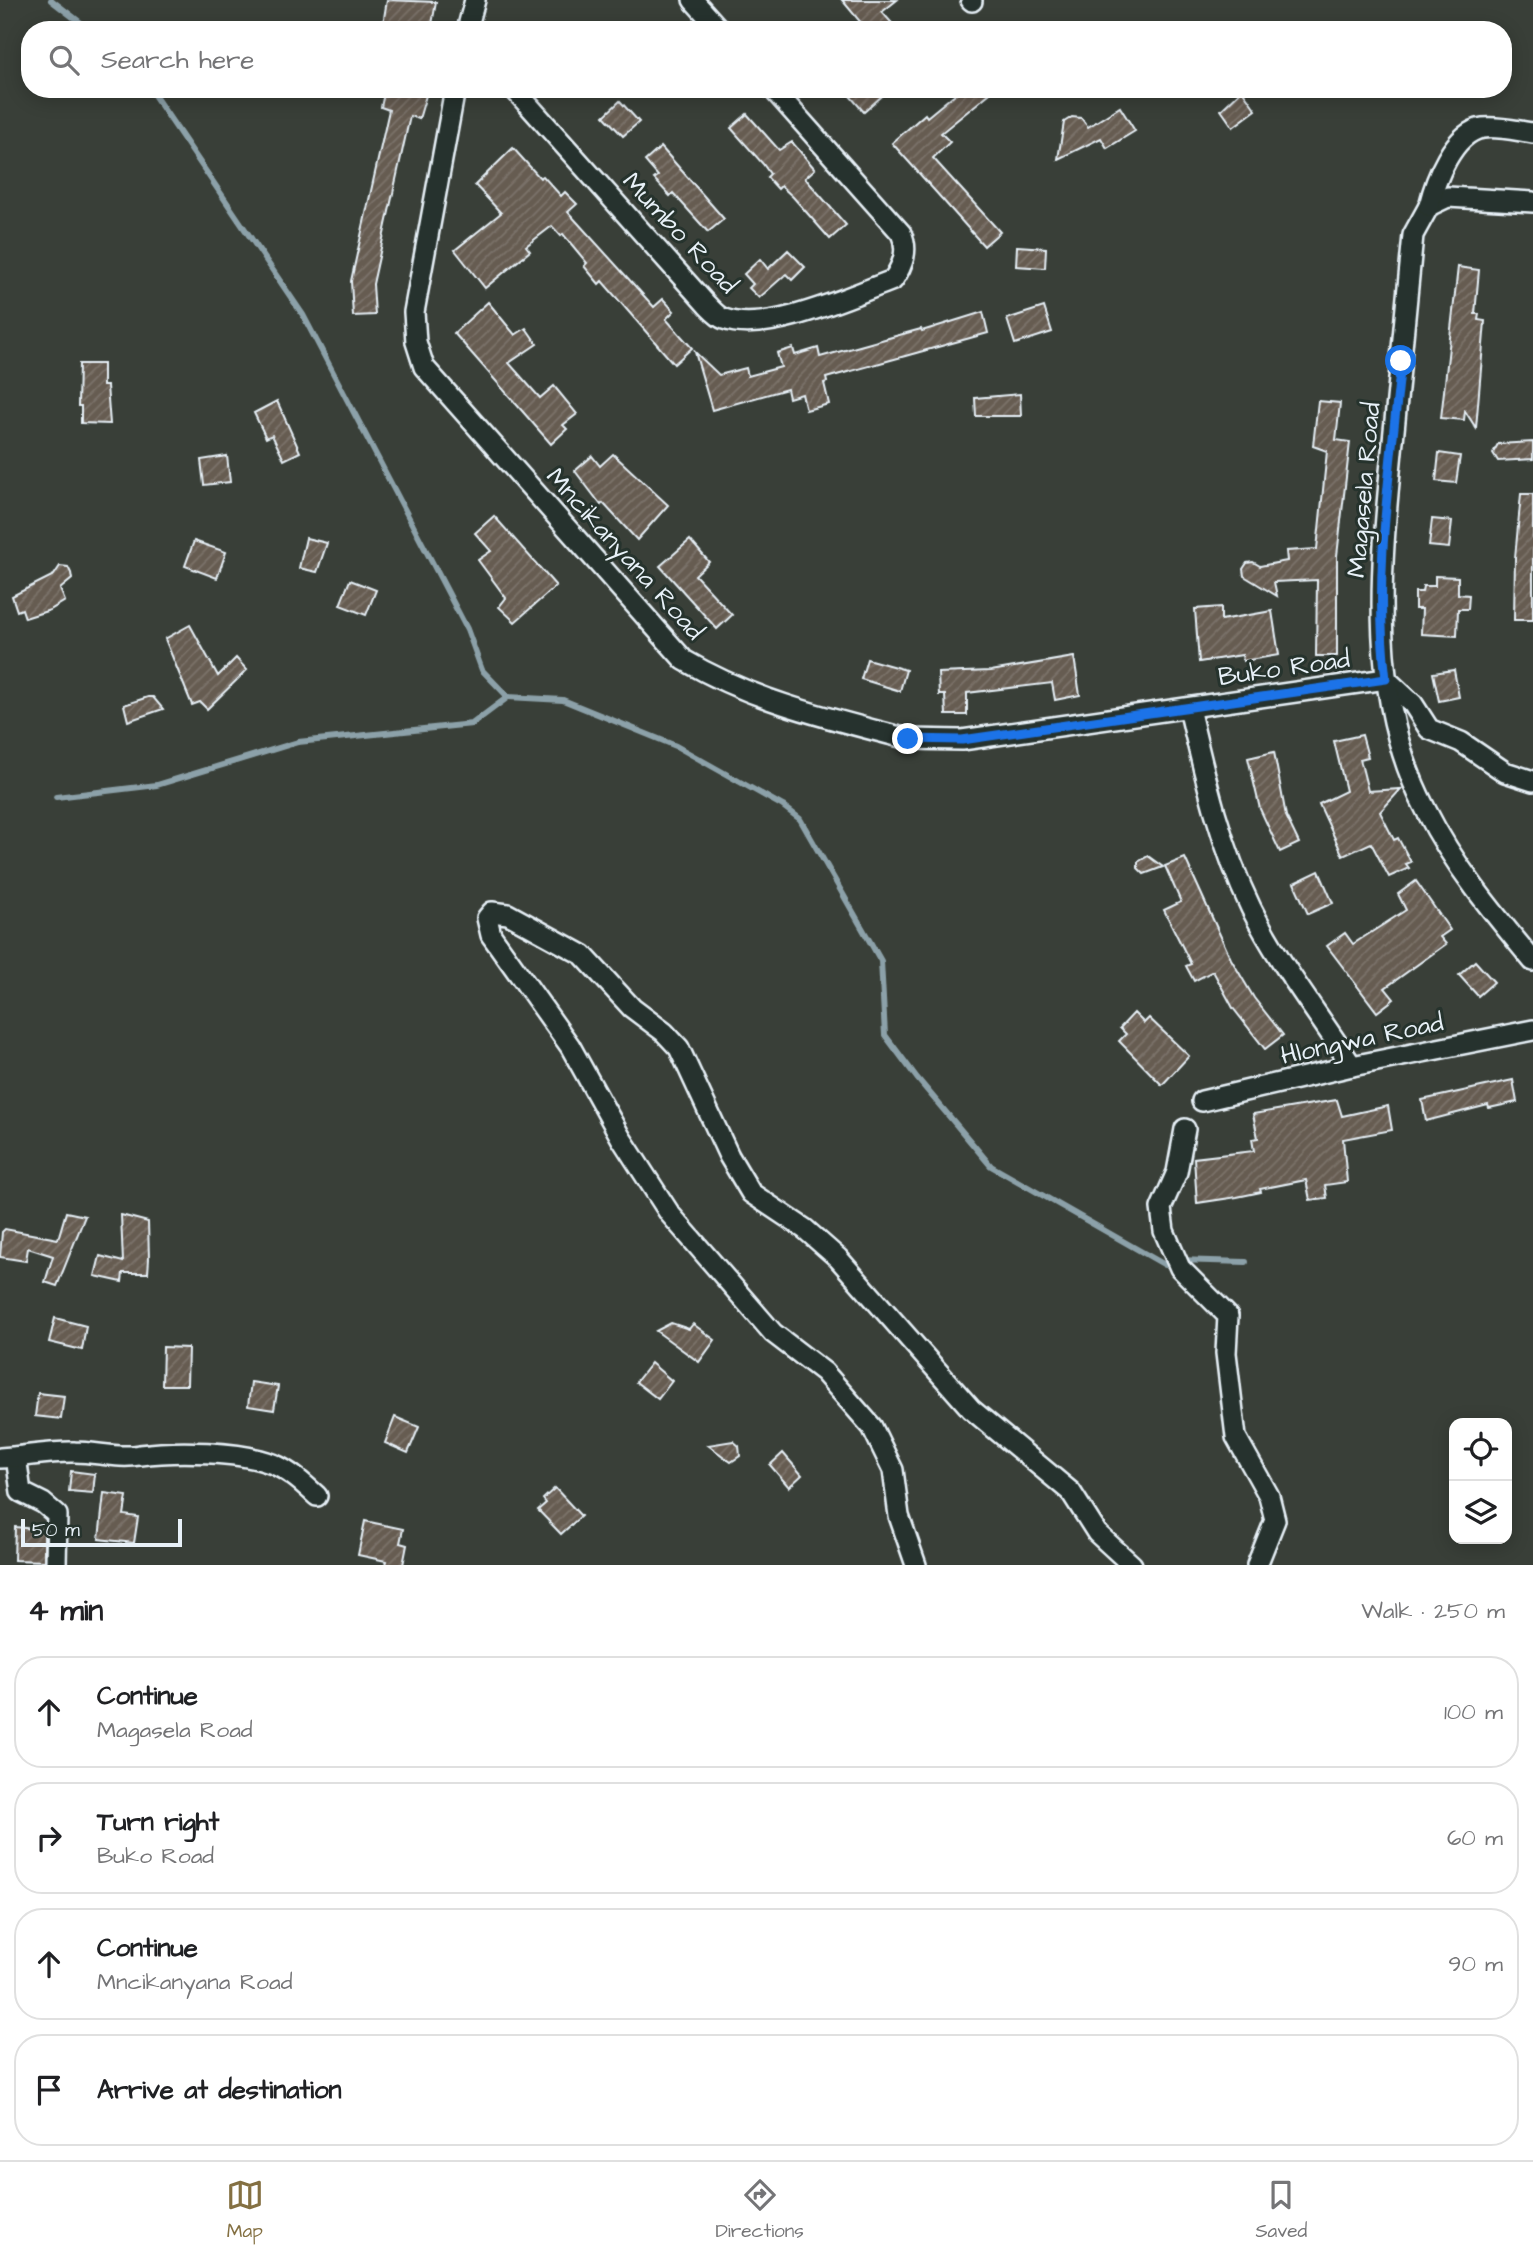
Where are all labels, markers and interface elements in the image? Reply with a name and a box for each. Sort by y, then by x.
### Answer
search box [21,21,1512,98]
icon: search [45,41,83,79]
text: Search here [101,42,254,78]
street label: Mumbo Road [614,164,746,302]
route start [1385,345,1416,376]
street label: Magasela Road [1338,401,1392,579]
street label: Mncikanyana Road [536,460,712,649]
street label: Buko Road [1216,641,1352,695]
route end [892,723,923,754]
street label: Hlongwa Road [1277,1004,1447,1076]
map controls [1449,1418,1512,1544]
button: locate [1449,1418,1512,1481]
button: layers [1449,1481,1512,1544]
scale bar [21,1516,182,1548]
text: 50 m [32,1517,80,1544]
text: 4 min [28,1590,103,1632]
text: Walk · 250 m [1361,1595,1505,1627]
text: Continue [97,1678,198,1714]
icon: ahead [30,1693,68,1731]
text: 100 m [1444,1696,1503,1728]
text: Magasela Road [97,1714,253,1746]
text: Turn right [97,1804,219,1840]
icon: right [30,1819,68,1857]
text: 60 m [1447,1822,1503,1854]
text: Buko Road [97,1840,214,1872]
text: Continue [97,1930,198,1966]
icon: ahead [30,1945,68,1983]
text: 90 m [1448,1948,1503,1980]
text: Mncikanyana Road [97,1966,292,1998]
icon: arrive [30,2071,68,2109]
text: Arrive at destination [97,2072,342,2108]
tab: Map [226,2176,264,2245]
tab: Directions [715,2176,804,2245]
tab: Saved [1255,2176,1307,2245]

